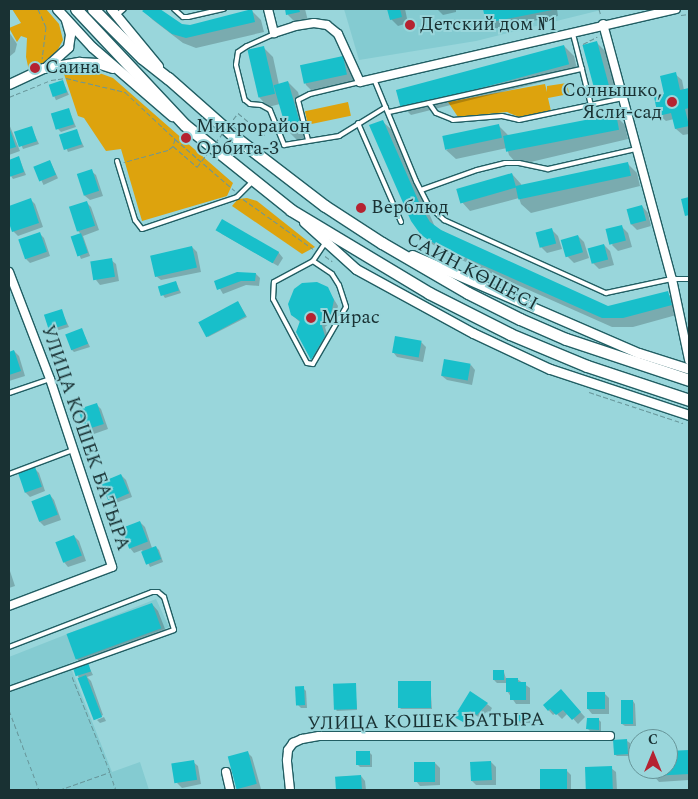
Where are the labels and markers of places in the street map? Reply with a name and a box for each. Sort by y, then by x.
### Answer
place label: Детский дом №1 [420,14,557,36]
marker: Детский дом №1 [404,19,416,31]
place label: Саина [45,57,100,79]
marker: Саина [29,62,41,74]
place label: Солнышко, Ясли-сад [562,80,662,124]
marker: Солнышко, Ясли-сад [666,96,678,108]
place label: Микрорайон Орбита-3 [196,116,310,160]
marker: Микрорайон Орбита-3 [180,132,192,144]
place label: Верблюд [371,197,449,219]
marker: Верблюд [355,202,367,214]
place label: Мирас [321,307,380,329]
marker: Мирас [305,312,317,324]

